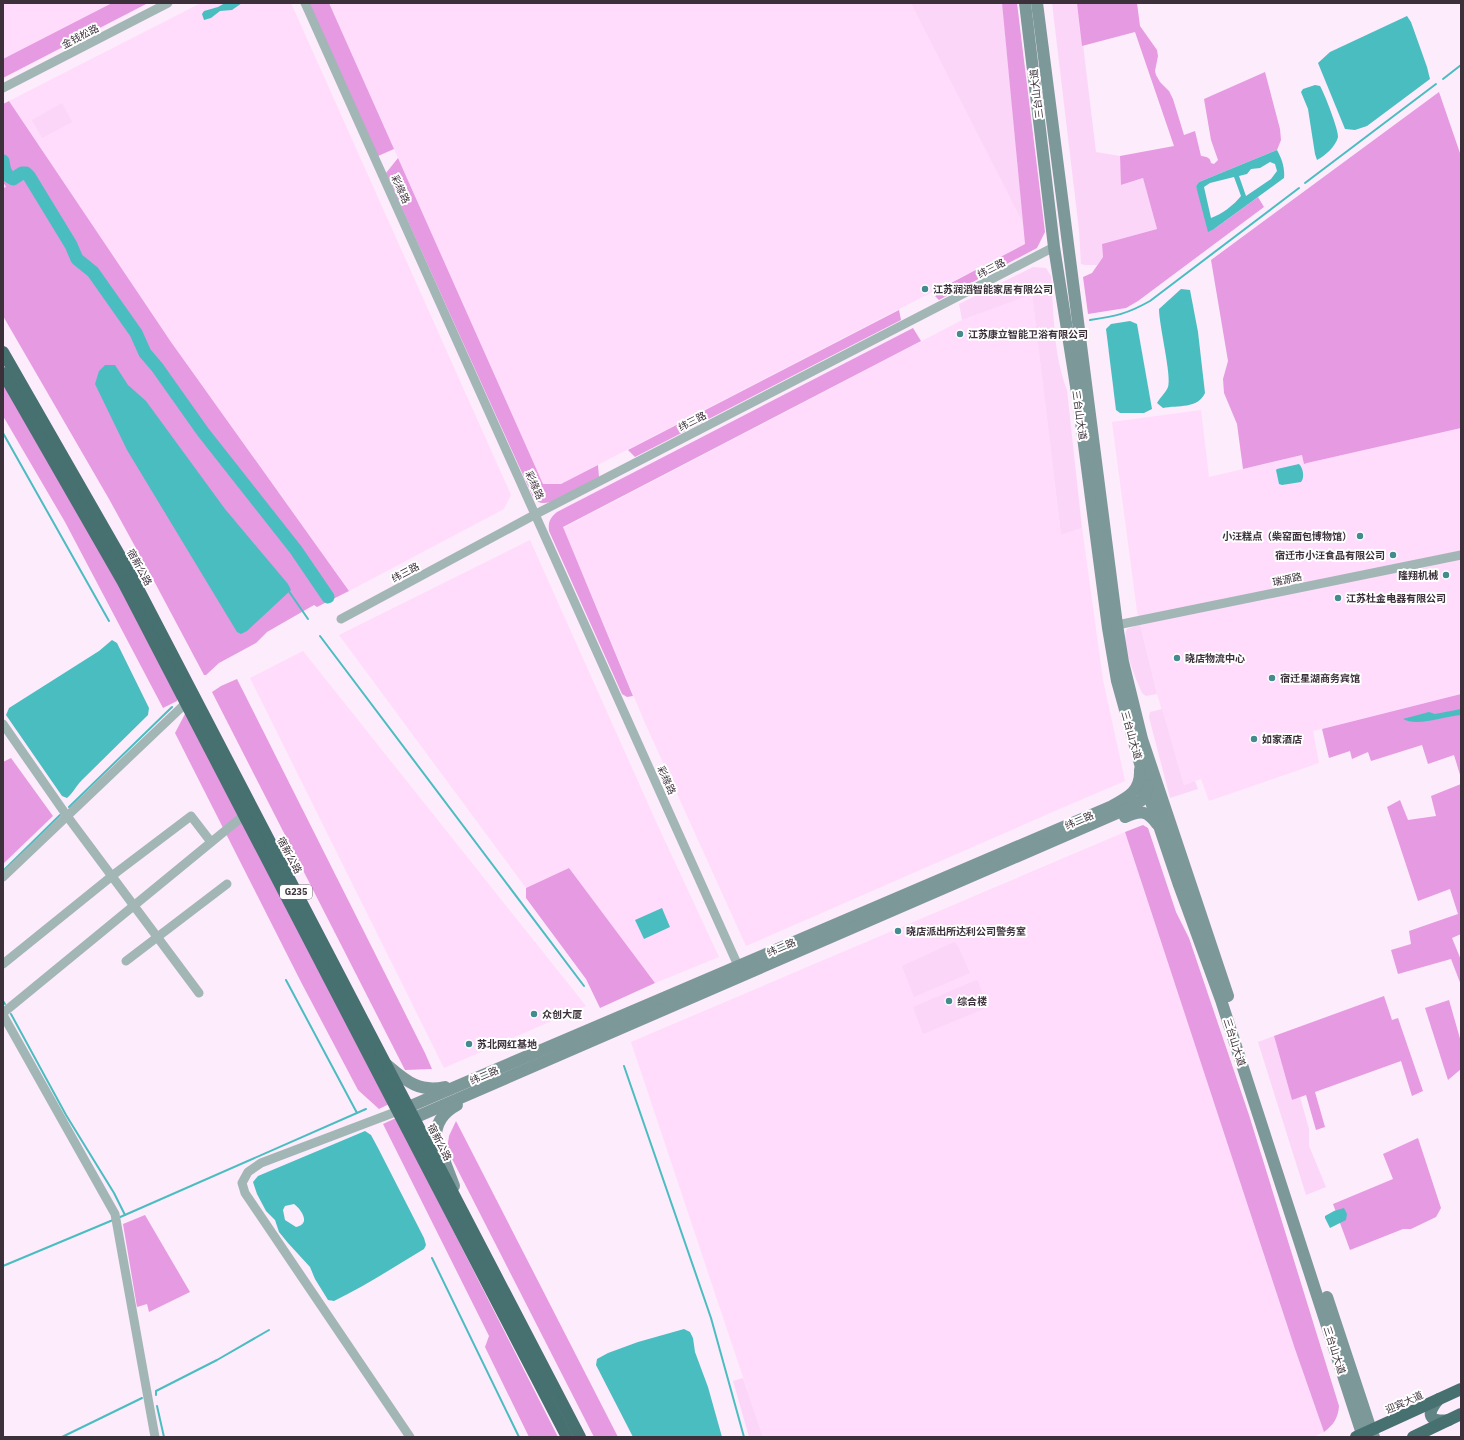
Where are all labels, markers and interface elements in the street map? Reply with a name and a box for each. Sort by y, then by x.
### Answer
street label: 金钱松路 [59,22,101,51]
street label: 三台山大道 [1027,68,1046,120]
street label: 彩缘路 [389,173,413,206]
street label: 纬三路 [975,256,1008,281]
place label: 江苏润滔智能家居有限公司 [933,283,1053,296]
marker: 江苏润滔智能家居有限公司 [920,284,930,294]
place label: 江苏康立智能卫浴有限公司 [968,328,1088,341]
marker: 江苏康立智能卫浴有限公司 [955,329,965,339]
street label: 三台山大道 [1070,389,1089,441]
street label: 纬三路 [676,409,709,434]
street label: 彩缘路 [523,469,547,502]
place label: 小汪糕点（柴窑面包博物馆） [1222,530,1352,543]
marker: 小汪糕点（柴窑面包博物馆） [1355,531,1365,541]
street label: 宿新公路 [124,547,155,588]
place label: 宿迁市小汪食品有限公司 [1275,549,1385,562]
marker: 宿迁市小汪食品有限公司 [1388,550,1398,560]
street label: 纬三路 [389,560,422,585]
place label: 隆翔机械 [1398,569,1438,582]
street label: 瑞源路 [1271,570,1303,589]
marker: 隆翔机械 [1441,570,1451,580]
place label: 江苏杜金电器有限公司 [1346,592,1446,605]
marker: 江苏杜金电器有限公司 [1333,593,1343,603]
place label: 晓店物流中心 [1185,652,1245,665]
marker: 晓店物流中心 [1172,653,1182,663]
place label: 宿迁星湖商务宾馆 [1280,672,1360,685]
marker: 宿迁星湖商务宾馆 [1267,673,1277,683]
street label: 三台山大道 [1118,709,1145,761]
place label: 如家酒店 [1262,733,1302,746]
marker: 如家酒店 [1249,734,1259,744]
street label: 彩缘路 [655,764,679,797]
street label: 纬二路 [1063,809,1096,832]
street label: 宿新公路 [274,835,305,876]
road number: G235 [280,885,312,899]
place label: 晓店派出所达利公司警务室 [906,925,1026,938]
marker: 晓店派出所达利公司警务室 [893,926,903,936]
street label: 纬二路 [765,936,798,959]
place label: 综合楼 [957,995,987,1008]
marker: 综合楼 [944,996,954,1006]
place label: 众创大厦 [542,1008,582,1021]
marker: 众创大厦 [529,1009,539,1019]
street label: 三台山大道 [1221,1016,1248,1068]
place label: 苏北网红基地 [477,1038,537,1051]
marker: 苏北网红基地 [464,1039,474,1049]
street label: 纬二路 [468,1064,501,1087]
street label: 宿新公路 [425,1121,454,1163]
street label: 三台山大道 [1321,1324,1348,1376]
street label: 迎宾大道 [1383,1388,1425,1417]

